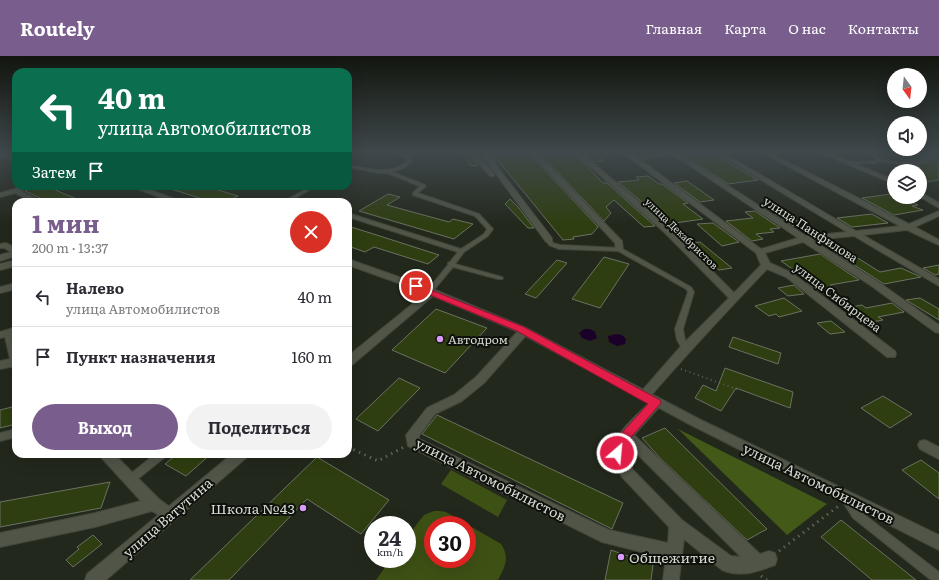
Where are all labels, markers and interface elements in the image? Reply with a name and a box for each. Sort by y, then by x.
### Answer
text: Routely [20,14,95,42]
text: Главная [646,18,702,38]
text: Карта [724,18,766,38]
text: О нас [788,18,826,38]
text: Контакты [848,18,919,38]
north arrow [887,68,927,108]
map controls [887,68,927,204]
text: 40 m [98,76,166,118]
icon: left [32,84,84,136]
text: улица Автомобилистов [98,114,311,141]
button: sound [887,116,927,156]
text: Затем [32,160,77,183]
icon: arrive [85,160,107,182]
button: layers [887,164,927,204]
street label: улица Панфилова [760,192,862,267]
street label: улица Декабристов [642,194,722,272]
text: 1 мин [32,205,99,240]
button: close [290,211,332,253]
text: 200 m · 13:37 [32,238,108,257]
street label: улица Сибирцева [790,258,886,336]
pin [399,269,433,303]
icon: arrive [405,275,427,297]
text: Налево [66,276,124,299]
text: 40 m [298,285,332,308]
icon: left [32,286,54,308]
text: улица Автомобилистов [66,299,220,318]
place label: Автодром [448,330,508,348]
marker: Автодром [435,334,445,344]
text: Пункт назначения [66,345,216,368]
text: 160 m [292,345,332,368]
icon: arrive [32,346,54,368]
button: Выход [32,404,178,450]
button: Поделиться [186,404,332,450]
street label: улица Автомобилистов [413,432,570,526]
position arrow [596,432,638,474]
street label: улица Автомобилистов [740,438,898,528]
street label: улица Ватутина [118,472,217,562]
place label: Школа №43 [211,498,295,518]
marker: Школа №43 [298,503,308,513]
speed limit sign: 30 [424,516,476,568]
text: 24 [379,522,401,552]
text: km/h [377,544,403,559]
place label: Общежитие [629,547,715,567]
marker: Общежитие [616,552,626,562]

